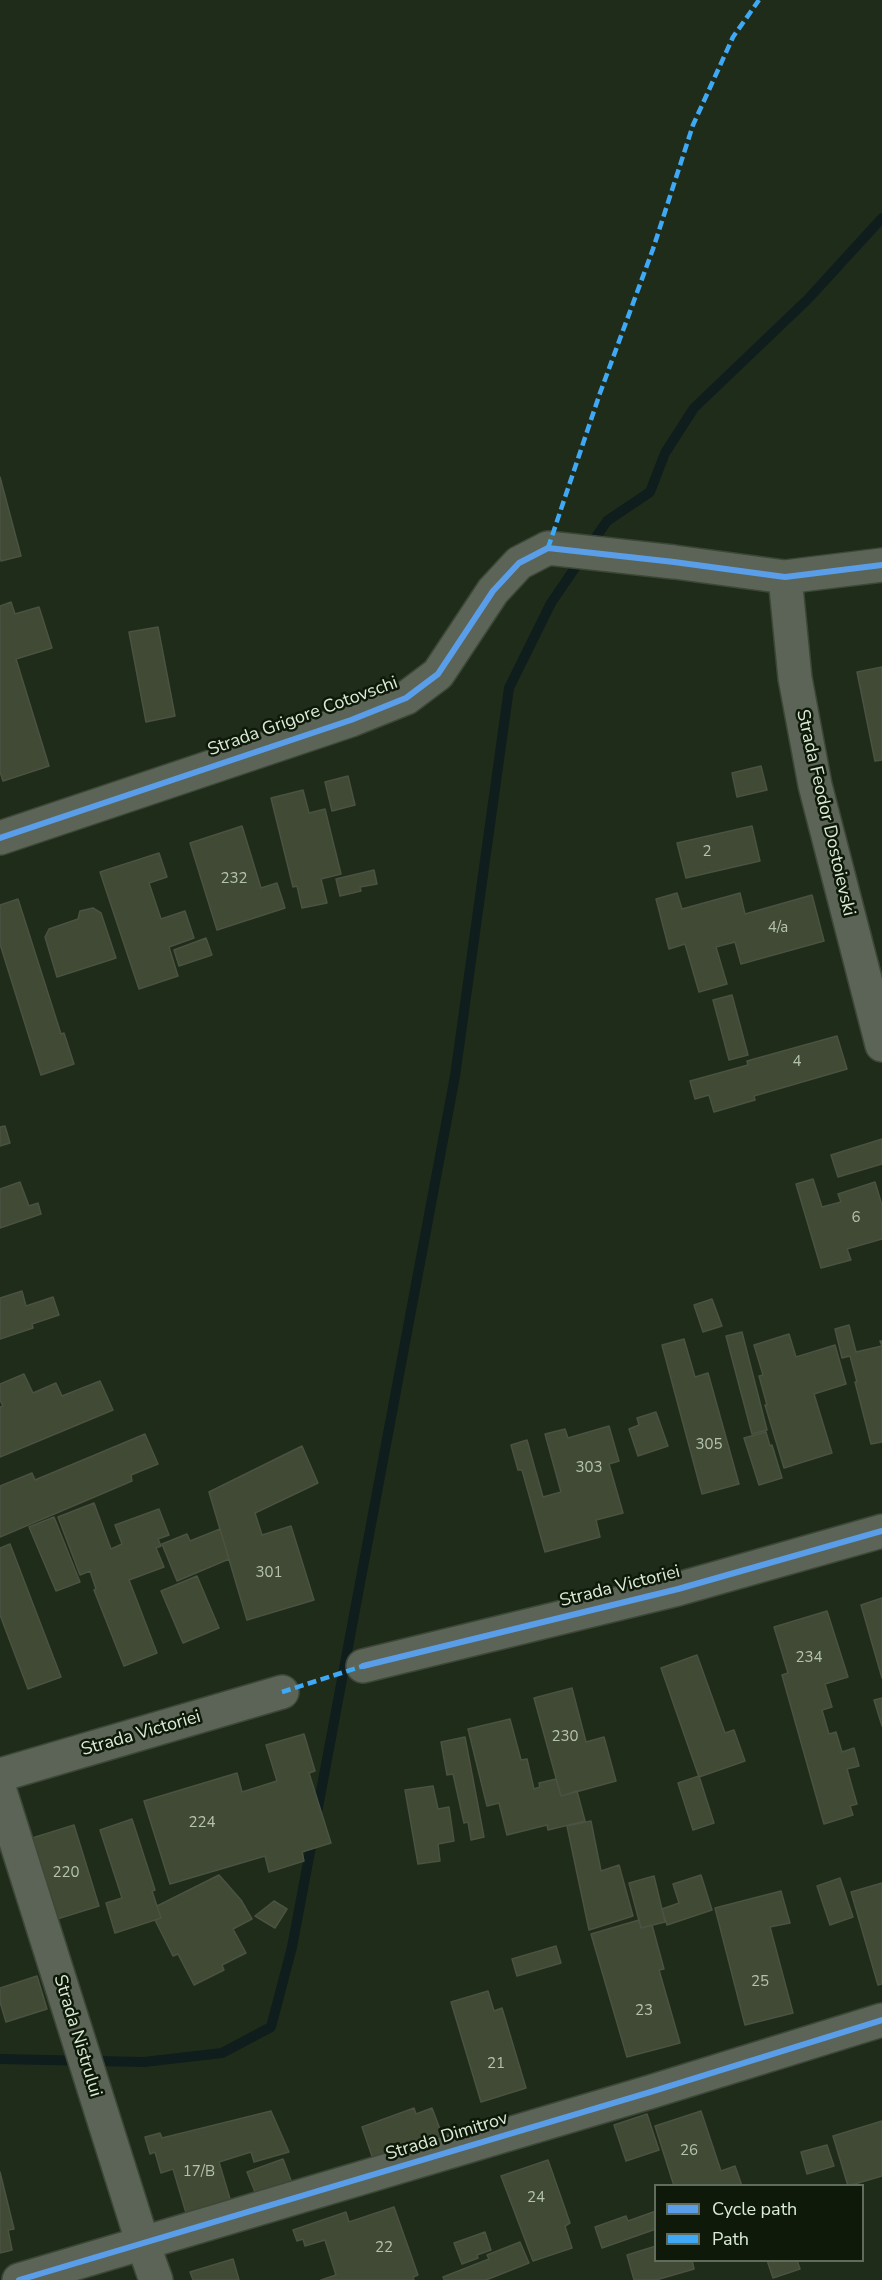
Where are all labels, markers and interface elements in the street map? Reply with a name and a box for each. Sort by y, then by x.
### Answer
street label: Strada Grigore Cotovschi [205,673,401,761]
street label: Strada Feodor Dostoievski [791,708,859,918]
house number: 2 [703,843,711,861]
house number: 232 [221,870,247,888]
house number: 4/a [768,919,788,937]
house number: 4 [793,1053,801,1071]
house number: 6 [852,1209,860,1227]
house number: 305 [696,1436,722,1454]
house number: 303 [576,1459,602,1477]
street label: Strada Victoriei [558,1562,682,1612]
house number: 301 [256,1564,282,1582]
house number: 234 [796,1649,822,1667]
street label: Strada Victoriei [79,1707,203,1761]
house number: 230 [552,1728,578,1746]
house number: 224 [189,1814,215,1832]
house number: 220 [53,1864,79,1882]
street label: Strada Nistrului [48,1972,106,2100]
house number: 25 [751,1973,769,1991]
house number: 23 [635,2002,653,2020]
house number: 21 [487,2055,505,2073]
street label: Strada Dimitrov [383,2108,511,2166]
house number: 26 [680,2142,698,2160]
house number: 17/B [183,2163,215,2181]
legend [654,2184,864,2262]
house number: 24 [527,2189,545,2207]
text: Cycle path [712,2197,797,2221]
text: Path [712,2227,749,2251]
house number: 22 [375,2239,393,2257]

